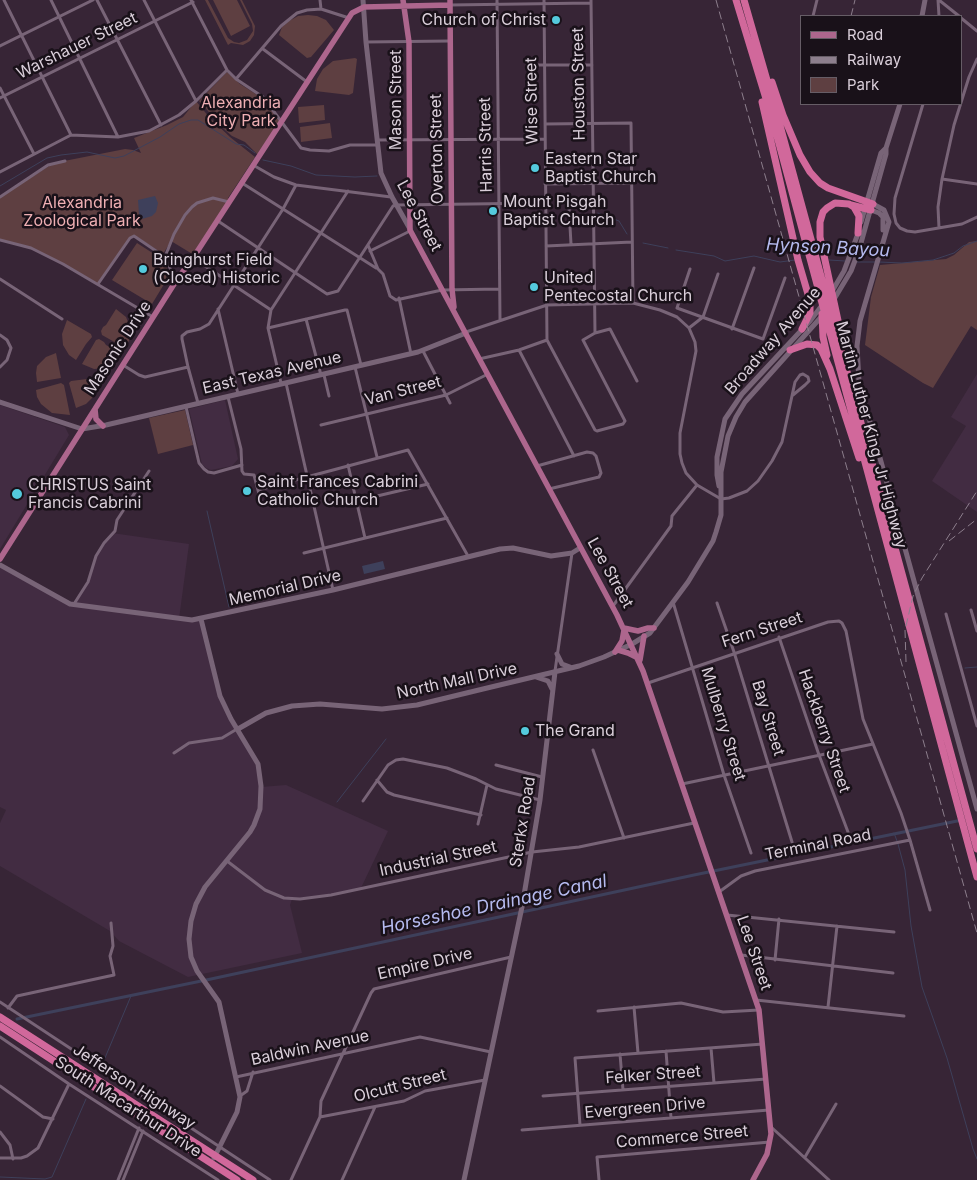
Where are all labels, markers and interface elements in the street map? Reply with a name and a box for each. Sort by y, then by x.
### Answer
street label: Warshauer Street [14,9,140,83]
place label: Church of Christ [422,10,546,30]
marker: Church of Christ [550,14,562,26]
legend [800,15,962,105]
text: Road [847,25,883,44]
street label: Houston Street [568,27,590,141]
street label: Mason Street [386,50,406,150]
text: Railway [847,50,901,69]
street label: Wise Street [522,57,542,145]
text: Park [847,75,879,94]
park label: Alexandria City Park [201,93,281,131]
street label: Overton Street [426,94,448,204]
street label: Harris Street [476,97,496,193]
place label: Eastern Star Baptist Church [545,149,657,187]
marker: Eastern Star Baptist Church [529,162,541,174]
street label: Lee Street [392,177,446,255]
place label: Mount Pisgah Baptist Church [503,192,615,230]
park label: Alexandria Zoological Park [23,193,141,231]
marker: Mount Pisgah Baptist Church [487,205,499,217]
water label: Hynson Bayou [766,234,890,262]
place label: Bringhurst Field (Closed) Historic [153,250,280,288]
marker: Bringhurst Field (Closed) Historic [137,263,149,275]
place label: United Pentecostal Church [544,268,692,306]
marker: United Pentecostal Church [528,281,540,293]
street label: Broadway Avenue [721,283,825,399]
street label: Masonic Drive [80,297,156,399]
street label: Martin Luther King, Jr Highway [831,319,911,551]
street label: East Texas Avenue [201,348,343,398]
street label: Van Street [363,372,443,410]
place label: Saint Frances Cabrini Catholic Church [257,472,418,510]
place label: CHRISTUS Saint Francis Cabrini [28,475,151,513]
marker: Saint Frances Cabrini Catholic Church [241,485,253,497]
marker: CHRISTUS Saint Francis Cabrini [10,487,24,501]
street label: Lee Street [583,535,637,611]
street label: Memorial Drive [227,566,343,610]
street label: Fern Street [719,608,805,652]
street label: North Mall Drive [395,659,519,703]
street label: Mulberry Street [697,665,749,783]
street label: Hackberry Street [794,667,854,795]
street label: Bay Street [747,678,789,758]
place label: The Grand [535,721,615,741]
marker: The Grand [519,725,531,737]
street label: Sterkx Road [506,775,540,869]
street label: Terminal Road [763,825,873,865]
street label: Industrial Street [378,837,498,881]
water label: Horseshoe Drainage Canal [379,870,609,940]
street label: Lee Street [732,913,776,993]
street label: Empire Drive [376,944,474,984]
street label: Baldwin Avenue [249,1026,371,1070]
street label: Jefferson Highway [69,1040,199,1134]
street label: South Macarthur Drive [51,1052,205,1162]
street label: Felker Street [605,1062,701,1088]
street label: Olcutt Street [352,1065,448,1107]
street label: Evergreen Drive [584,1093,706,1123]
street label: Commerce Street [615,1122,749,1152]

